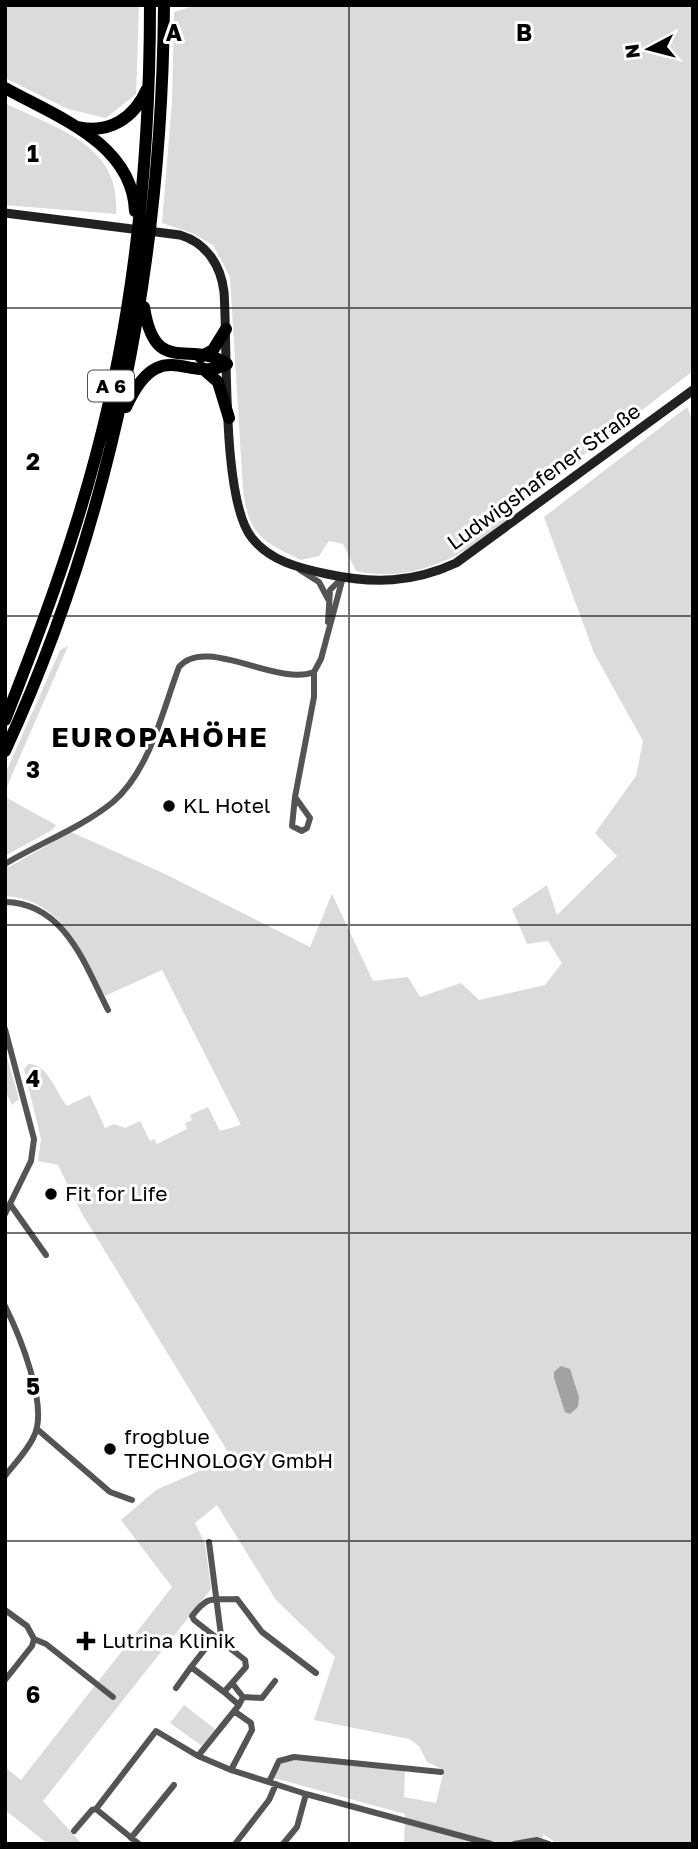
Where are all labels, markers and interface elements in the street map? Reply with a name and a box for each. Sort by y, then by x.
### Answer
north arrow [614,14,684,84]
text: A [166,18,183,46]
text: B [516,18,532,46]
text: N [619,43,644,60]
text: 1 [27,139,39,167]
road number: A 6 [88,370,134,402]
street label: Ludwigshafener Straße [442,397,645,555]
text: 2 [26,447,40,475]
district label: EUROPAHÖHE [51,720,269,753]
text: 3 [26,755,40,783]
place label: KL Hotel [183,792,271,818]
marker: KL Hotel [161,798,177,814]
text: 4 [26,1064,40,1092]
place label: Fit for Life [65,1180,168,1206]
marker: Fit for Life [43,1186,59,1202]
text: 5 [26,1372,40,1400]
place label: frogblue TECHNOLOGY GmbH [124,1423,333,1473]
marker: frogblue TECHNOLOGY GmbH [102,1441,118,1457]
place label: Lutrina Klinik [102,1627,236,1653]
marker: Lutrina Klinik [76,1631,96,1651]
text: 6 [26,1680,40,1708]

